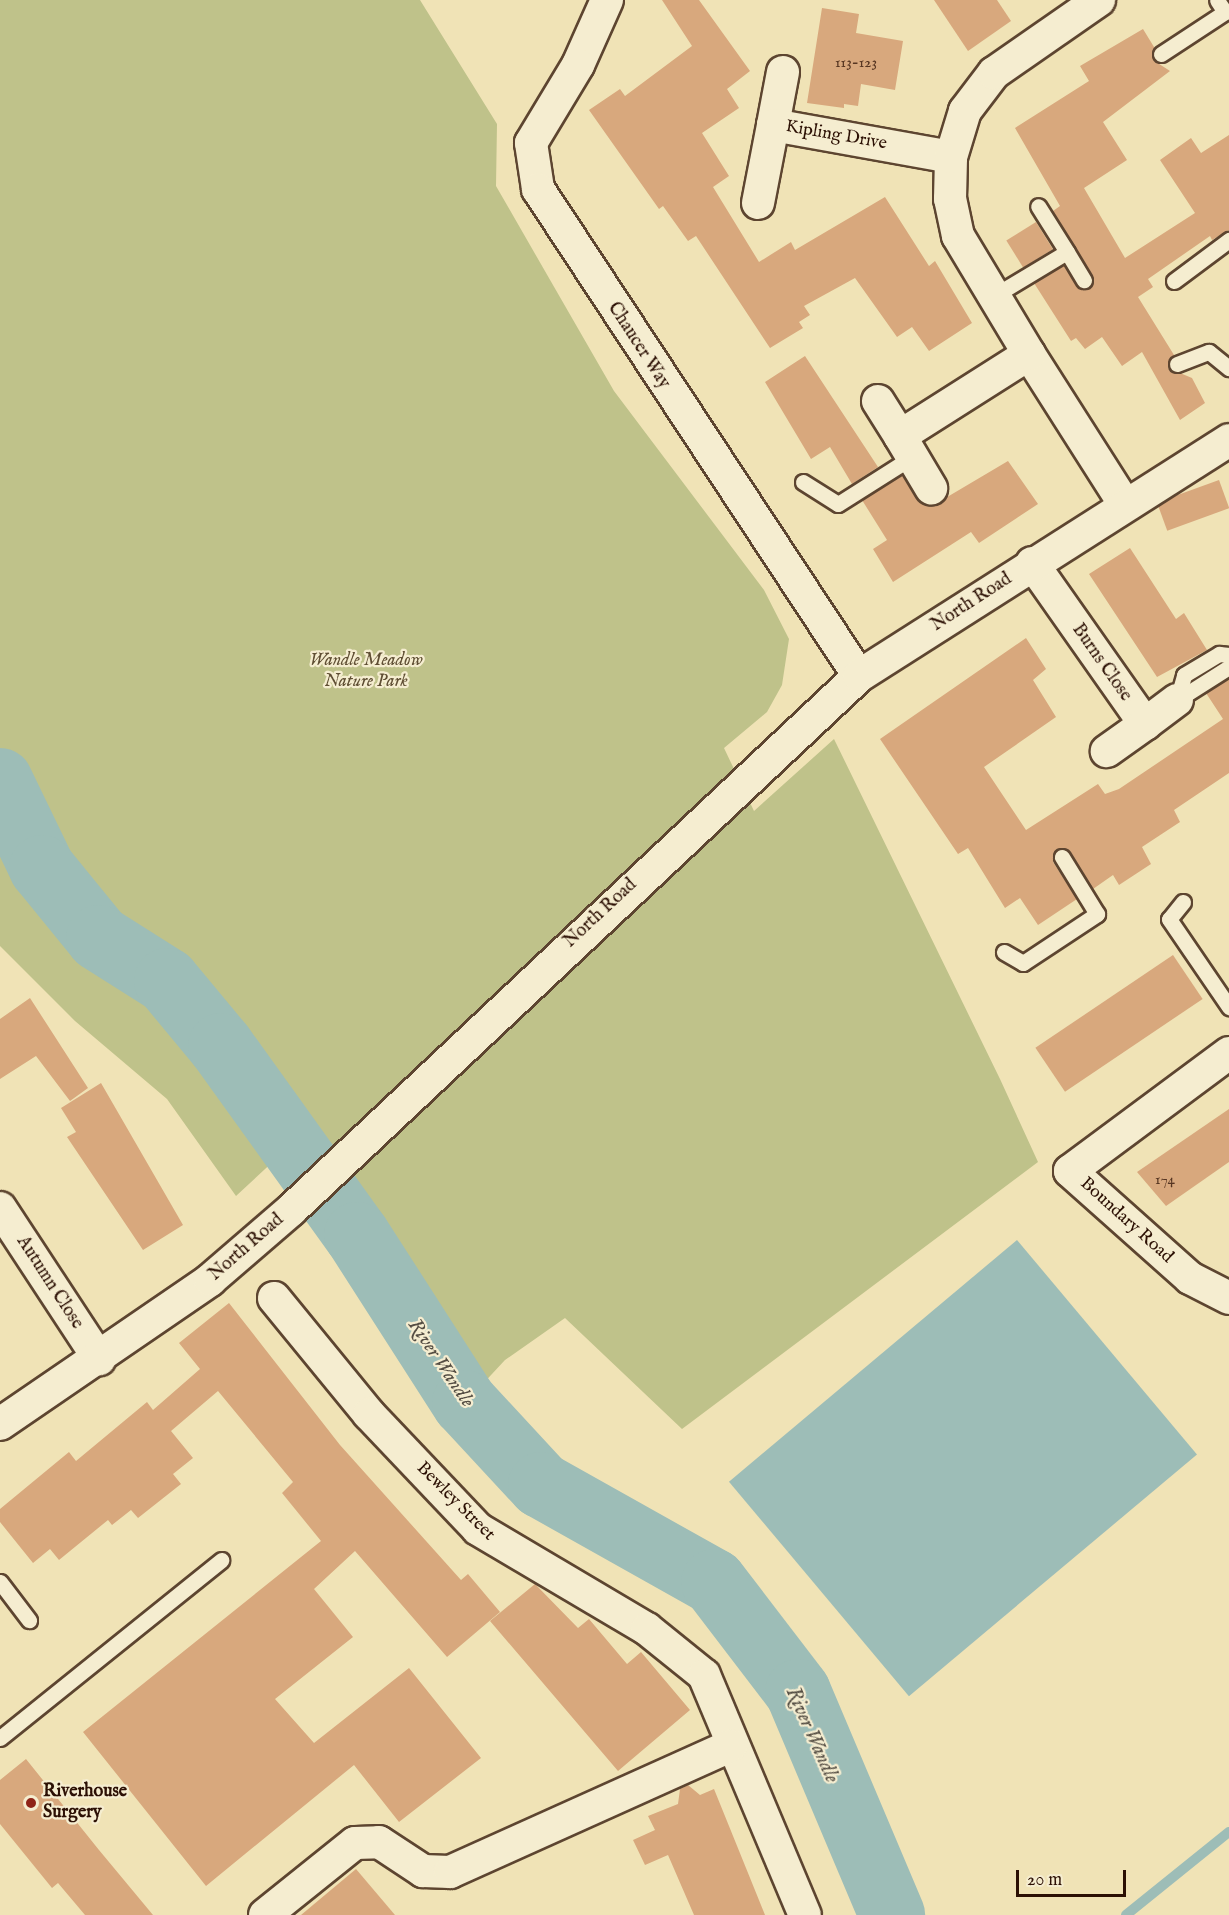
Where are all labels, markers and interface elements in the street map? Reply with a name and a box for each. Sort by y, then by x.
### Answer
house number: 113-123 [835,54,877,72]
street label: Kipling Drive [784,116,888,156]
street label: Chaucer Way [602,299,674,393]
street label: North Road [928,569,1016,637]
street label: Burns Close [1066,620,1136,706]
park label: Wandle Meadow Nature Park [309,651,423,694]
street label: North Road [560,875,642,953]
house number: 174 [1155,1171,1175,1189]
street label: Boundary Road [1075,1174,1177,1268]
street label: North Road [205,1210,289,1286]
street label: Autumn Close [11,1232,87,1334]
water label: River Wandle [403,1314,479,1412]
street label: Bewley Street [411,1458,499,1546]
water label: River Wandle [780,1684,844,1786]
place label: Riverhouse Surgery [43,1782,127,1824]
marker: Riverhouse Surgery [24,1796,38,1810]
scale bar [1019,1858,1128,1896]
text: 20 m [1027,1869,1062,1892]

